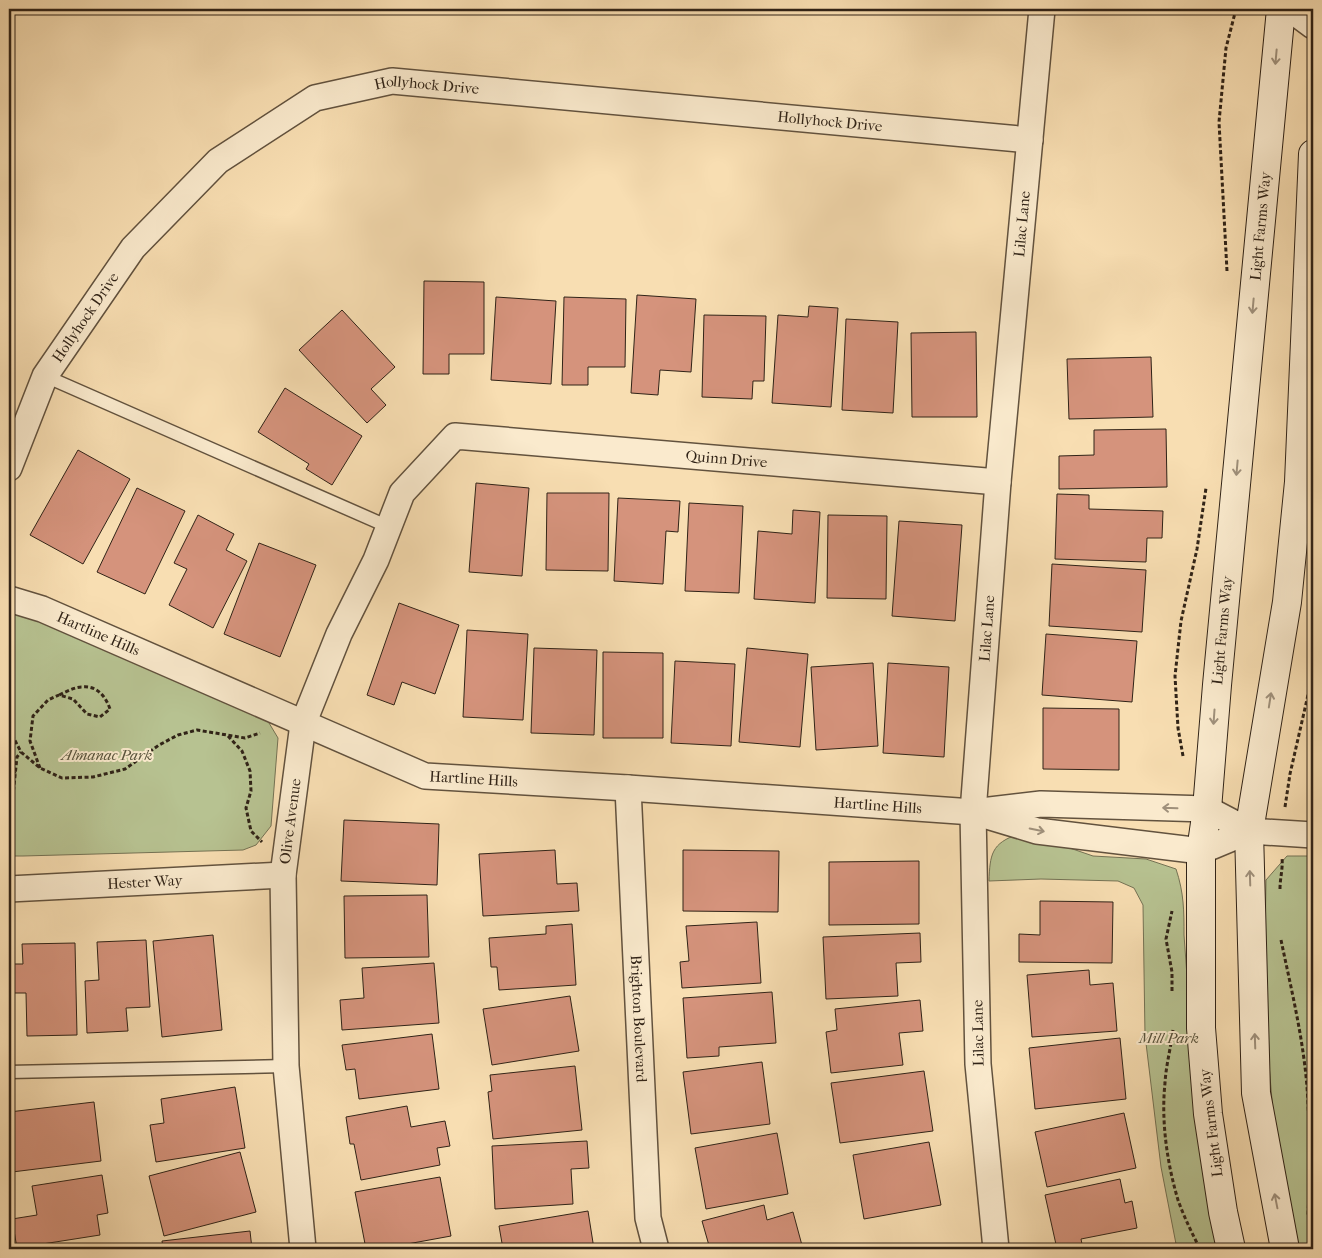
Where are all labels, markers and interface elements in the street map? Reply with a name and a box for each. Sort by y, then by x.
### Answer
one-way arrow [1272,49,1281,65]
street label: Hollyhock Drive [373,72,480,98]
street label: Hollyhock Drive [777,108,884,135]
street label: Light Farms Way [1246,170,1275,281]
street label: Lilac Lane [1010,189,1034,258]
street label: Hollyhock Drive [48,268,123,366]
one-way arrow [1248,298,1258,314]
street label: Quinn Drive [685,447,769,471]
one-way arrow [1233,460,1242,476]
street label: Light Farms Way [1208,574,1236,686]
street label: Lilac Lane [975,594,998,662]
street label: Hartline Hills [54,608,143,660]
one-way arrow [1266,692,1276,708]
one-way arrow [1210,709,1219,725]
park label: Almanac Park [60,746,153,764]
street label: Hartline Hills [429,767,519,791]
street label: Olive Avenue [276,777,305,865]
street label: Hartline Hills [833,793,923,817]
one-way arrow [1163,803,1179,813]
one-way arrow [1028,826,1044,835]
one-way arrow [1245,870,1255,886]
street label: Hester Way [107,871,184,893]
street label: Brighton Boulevard [627,955,651,1084]
street label: Lilac Lane [968,999,988,1066]
park label: Mill Park [1138,1029,1199,1047]
one-way arrow [1250,1033,1259,1049]
street label: Light Farms Way [1195,1067,1227,1178]
one-way arrow [1271,1194,1280,1210]

